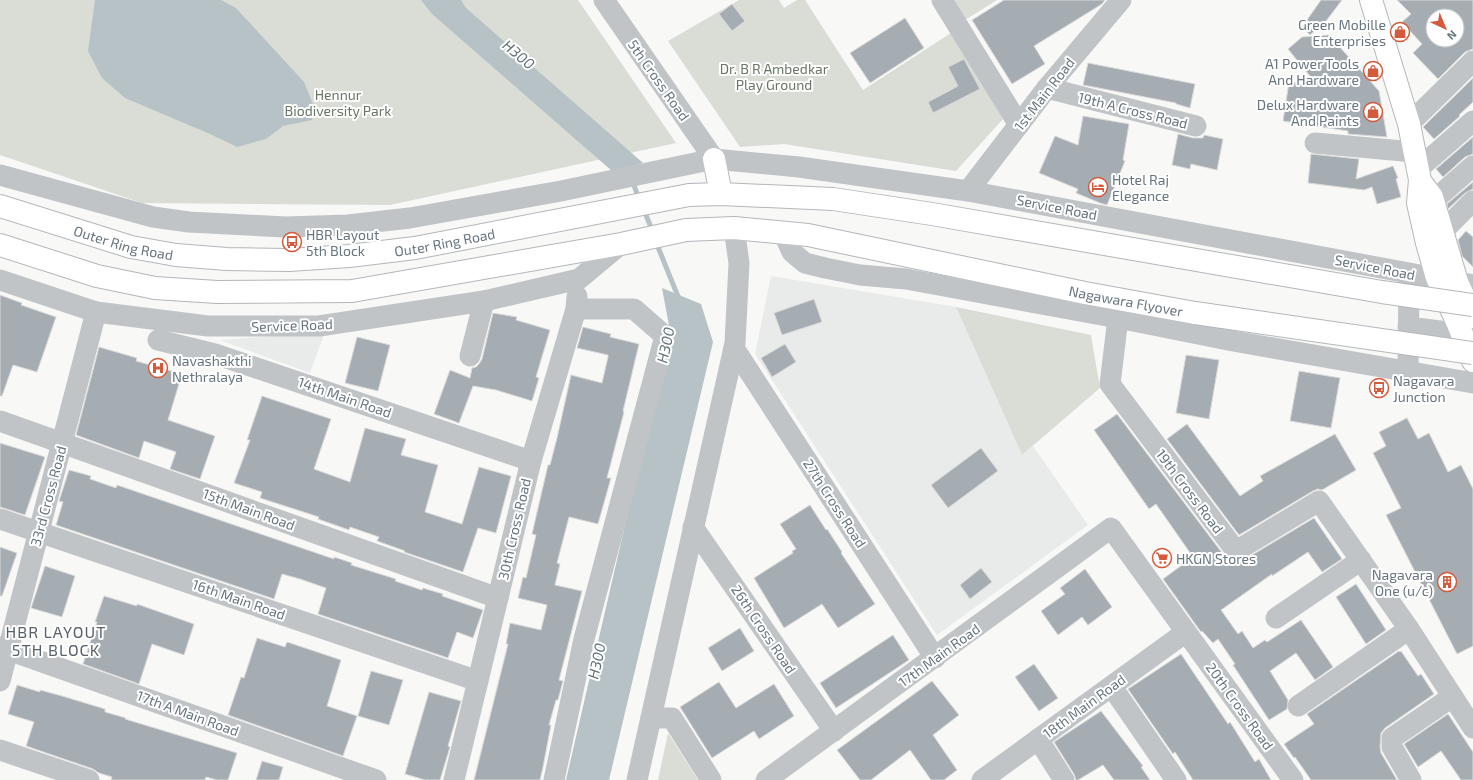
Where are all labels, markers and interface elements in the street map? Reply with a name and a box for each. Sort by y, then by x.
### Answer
north arrow [1425,8,1465,48]
place label: Green Mobille Enterprises [1298,16,1386,49]
shop icon: Green Mobille Enterprises [1389,21,1411,43]
text: N [1445,28,1460,43]
water label: H300 [499,35,539,73]
street label: 5th Cross Road [625,36,693,124]
street label: 1st Main Road [1010,54,1078,134]
place label: A1 Power Tools And Hardware [1265,55,1359,88]
park label: Dr. B R Ambedkar Play Ground [720,60,829,93]
shop icon: A1 Power Tools And Hardware [1362,60,1384,82]
park label: Hennur Biodiversity Park [285,86,391,119]
street label: 19th A Cross Road [1076,88,1190,132]
place label: Delux Hardware And Paints [1257,96,1359,129]
shop icon: Delux Hardware And Paints [1362,101,1384,123]
place label: Hotel Raj Elegance [1112,171,1169,204]
hotel icon: Hotel Raj Elegance [1087,176,1109,198]
street label: Service Road [1015,191,1099,223]
street label: Outer Ring Road [72,221,175,263]
street label: Outer Ring Road [393,224,496,259]
place label: HBR Layout 5th Block [306,226,379,259]
bus stop icon: HBR Layout 5th Block [281,231,303,253]
street label: Service Road [1333,251,1417,283]
street label: Nagawara Flyover [1068,281,1185,319]
street label: Service Road [251,315,333,335]
water label: H300 [652,325,678,365]
place label: Navashakthi Nethralaya [172,352,252,385]
hospital icon: Navashakthi Nethralaya [147,357,169,379]
place label: Nagavara Junction [1393,372,1454,405]
street label: 14th Main Road [296,373,394,421]
bus stop icon: Nagavara Junction [1368,377,1390,399]
street label: 33rd Cross Road [26,444,70,548]
street label: 19th Cross Road [1153,446,1227,536]
street label: 27th Cross Road [800,455,870,551]
street label: 30th Cross Road [494,477,534,581]
street label: 15th Main Road [201,484,297,534]
supermarket icon: HKGN Stores [1151,547,1173,569]
place label: HKGN Stores [1176,550,1256,567]
place label: Nagavara One (u/c) [1372,566,1433,599]
building icon: Nagavara One (u/c) [1436,571,1458,593]
street label: 16th Main Road [190,575,288,623]
street label: 26th Cross Road [728,581,800,677]
street label: 17th Main Road [895,620,983,690]
district label: HBR LAYOUT 5TH BLOCK [6,622,106,659]
water label: H300 [583,641,609,681]
street label: 20th Cross Road [1203,659,1277,753]
street label: 18th Main Road [1040,670,1128,742]
street label: 17th A Main Road [135,687,241,739]

